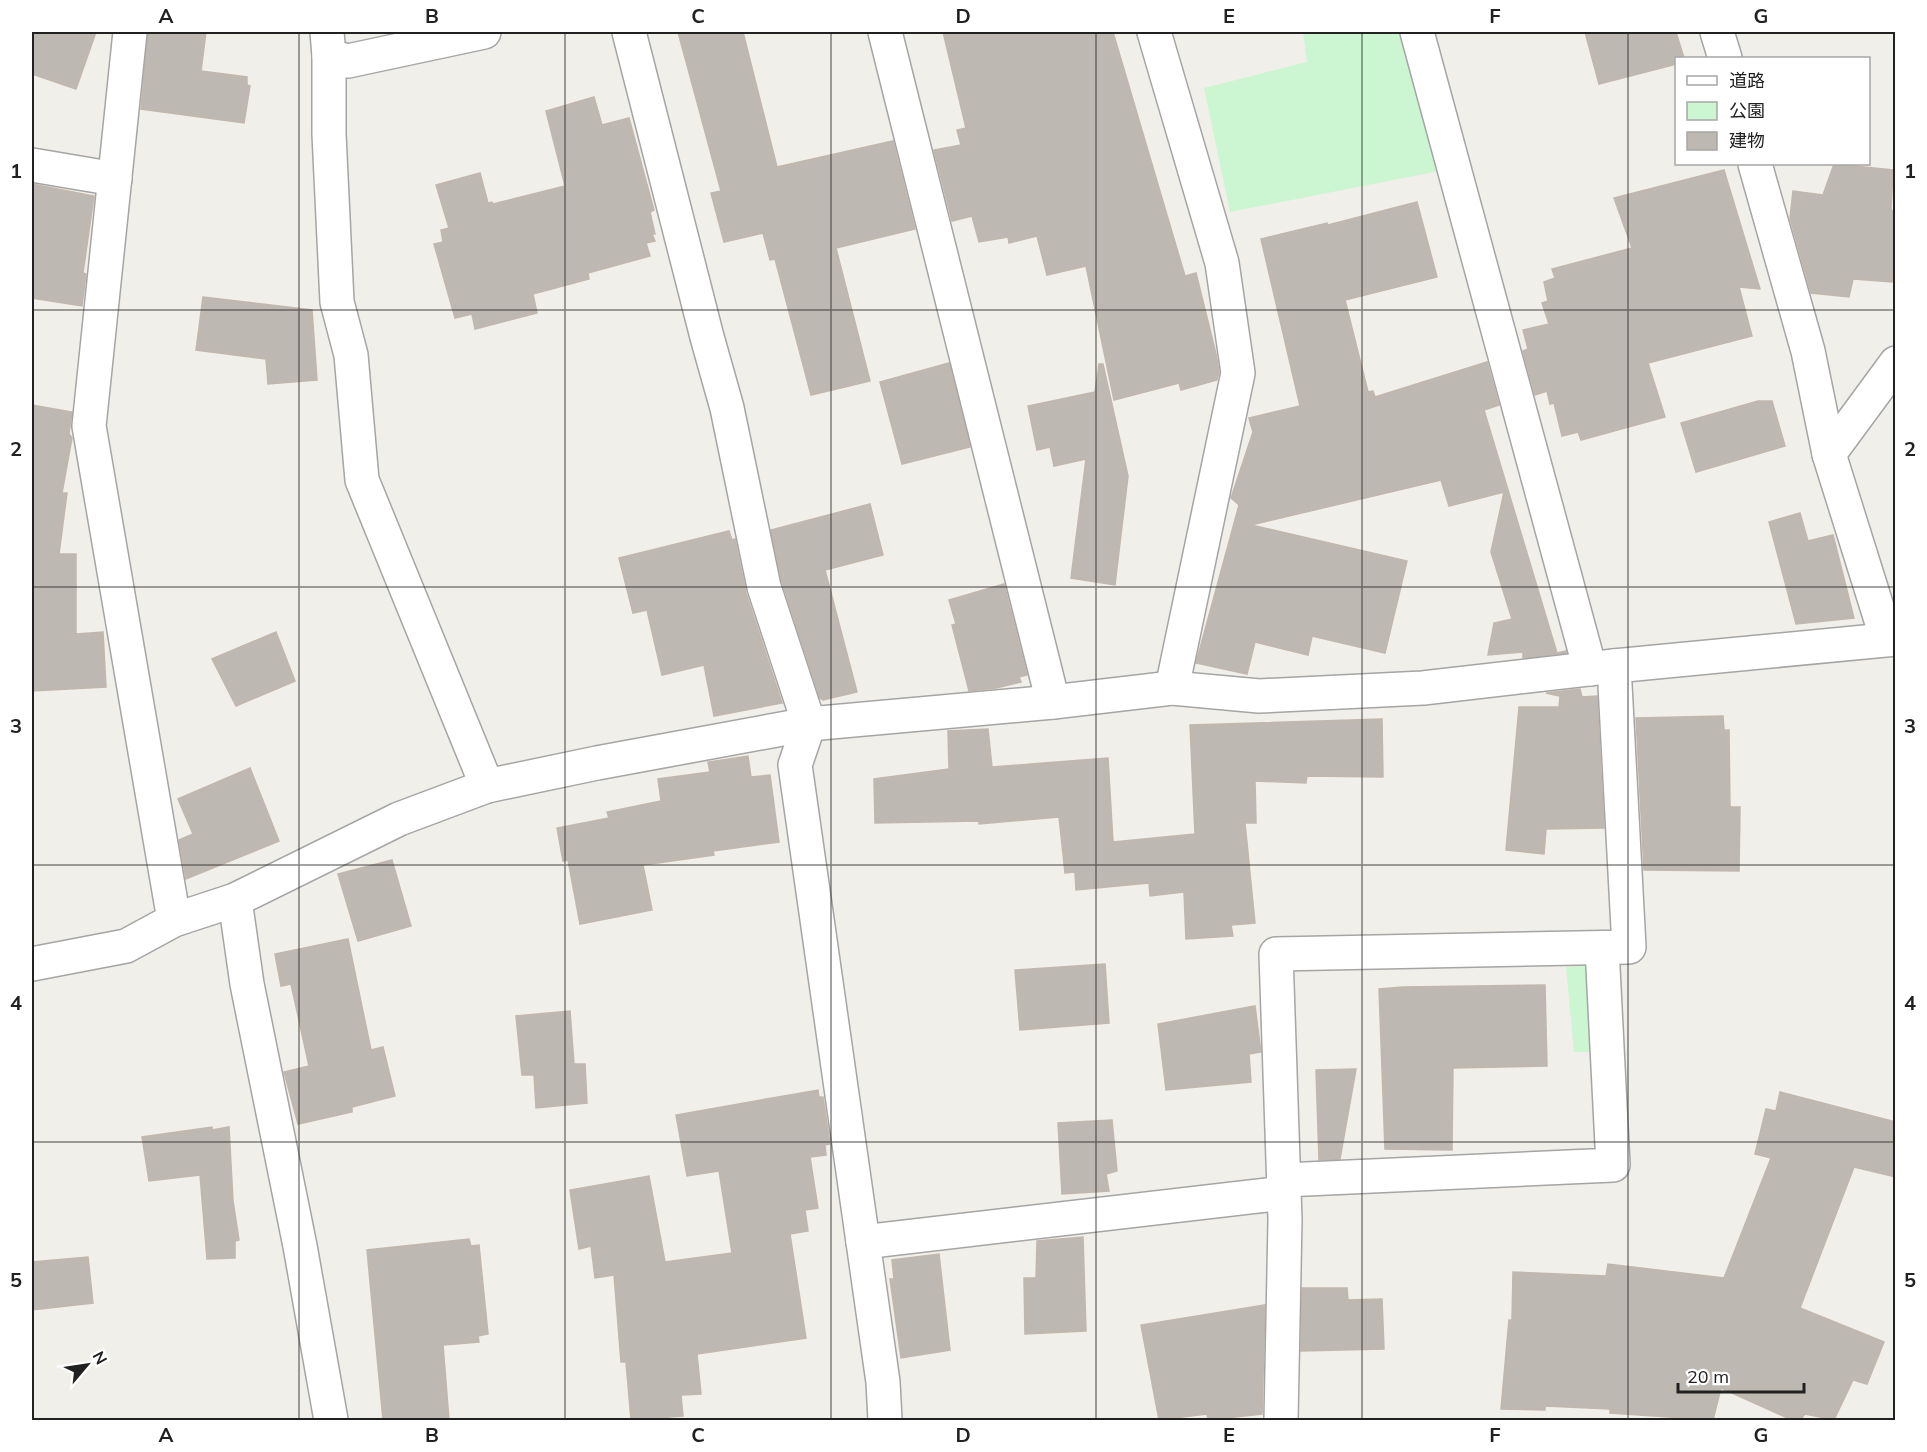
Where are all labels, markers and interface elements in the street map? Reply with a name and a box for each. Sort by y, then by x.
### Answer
text: A [159,3,174,28]
text: B [425,3,439,28]
text: C [691,3,705,28]
text: D [955,3,971,28]
text: E [1223,3,1235,28]
text: F [1489,3,1501,28]
text: G [1754,3,1768,28]
legend [1675,57,1870,165]
text: 道路 [1729,69,1765,92]
text: 公園 [1729,99,1765,122]
text: 建物 [1729,129,1765,152]
text: 1 [10,158,22,183]
text: 1 [1904,158,1916,183]
text: 2 [10,436,22,461]
text: 2 [1904,436,1916,461]
text: 3 [10,713,22,738]
text: 3 [1904,713,1916,738]
text: 4 [10,990,22,1015]
text: 4 [1904,990,1916,1015]
text: 5 [10,1267,22,1292]
text: 5 [1904,1267,1916,1292]
north arrow [57,1335,117,1395]
text: N [88,1348,112,1368]
scale bar [1678,1356,1804,1394]
text: 20 m [1687,1365,1729,1388]
text: A [159,1422,174,1447]
text: B [425,1422,439,1447]
text: C [691,1422,705,1447]
text: D [955,1422,971,1447]
text: E [1223,1422,1235,1447]
text: F [1489,1422,1501,1447]
text: G [1754,1422,1768,1447]

